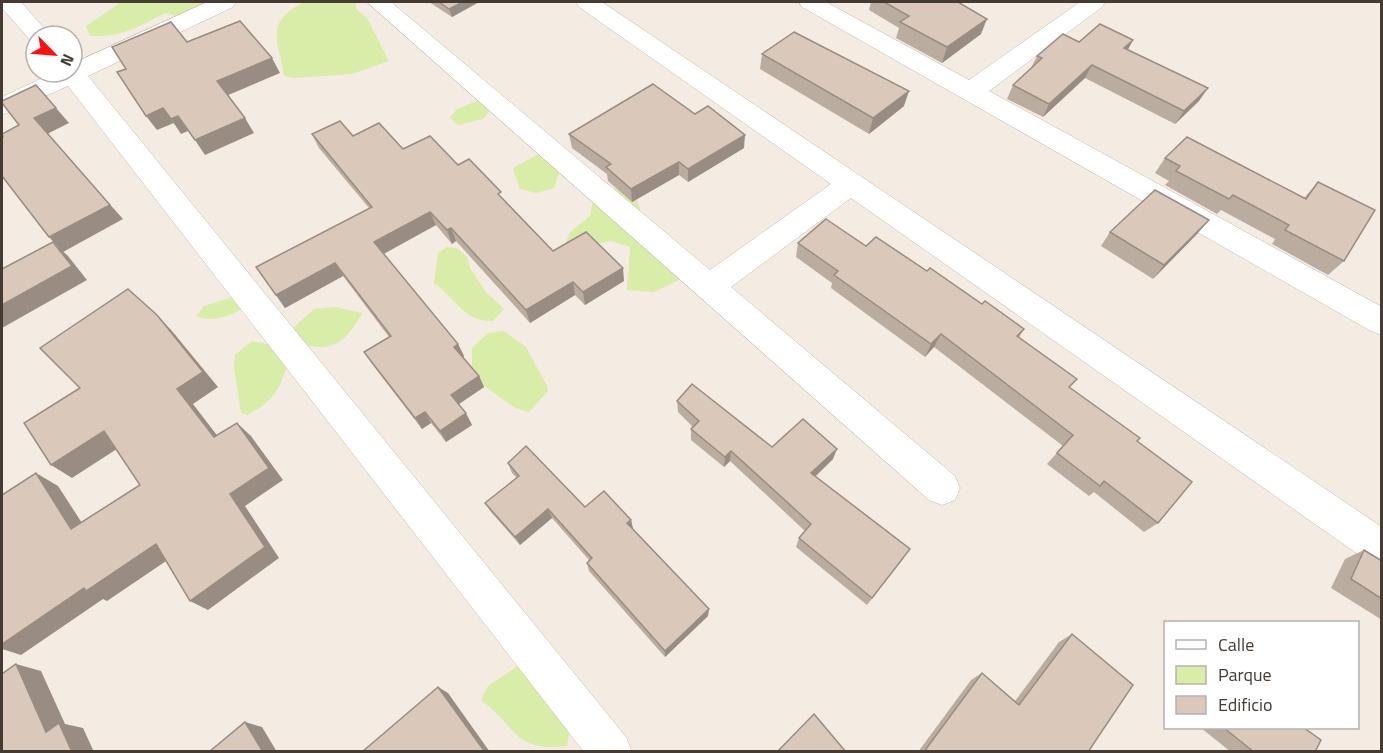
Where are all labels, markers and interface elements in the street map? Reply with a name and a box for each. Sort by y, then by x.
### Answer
north arrow [24,24,84,84]
text: N [54,50,81,70]
legend [1164,621,1359,729]
text: Calle [1218,631,1254,658]
text: Parque [1218,661,1272,688]
text: Edificio [1218,691,1272,718]

